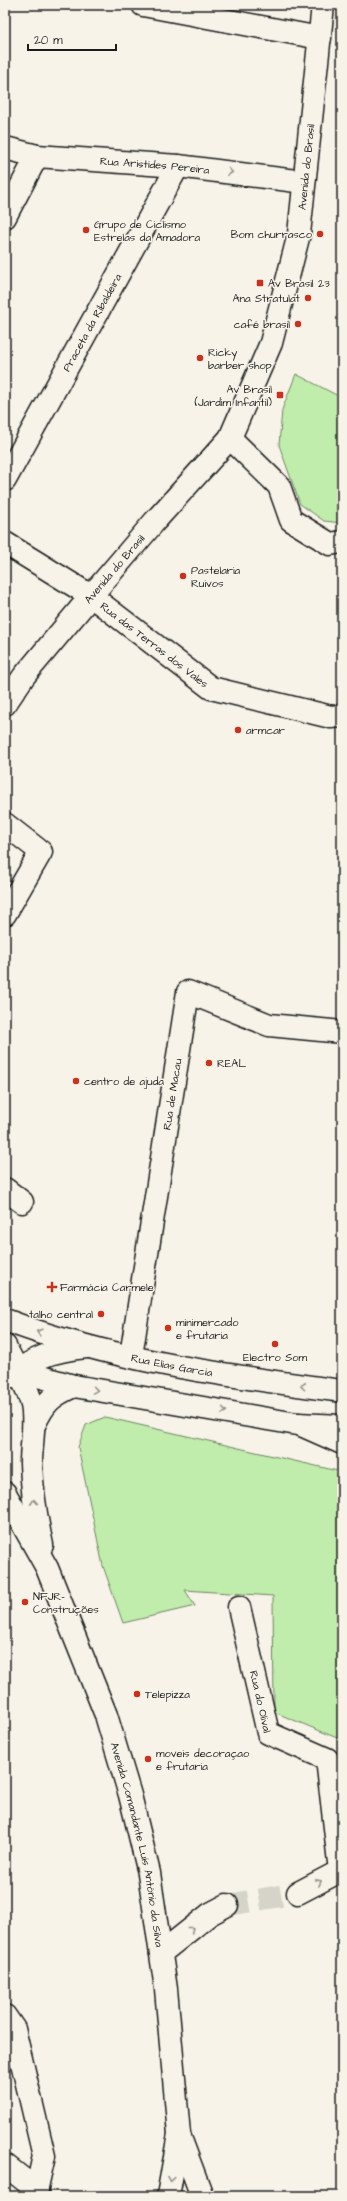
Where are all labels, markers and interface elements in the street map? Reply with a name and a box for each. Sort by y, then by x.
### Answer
scale bar [28,26,116,52]
text: 20 m [34,32,63,49]
street label: Avenida do Brasil [295,123,318,211]
street label: Rua Aristides Pereira [99,153,211,178]
one-way arrow [227,167,233,176]
place label: Grupo de Ciclismo Estrelas da Amadora [94,217,200,245]
marker: Grupo de Ciclismo Estrelas da Amadora [81,225,91,235]
place label: Bom churrasco [231,227,313,242]
marker: Bom churrasco [315,229,325,239]
street label: Praceta da Ribaldeira [59,271,126,374]
place label: Av Brasil 23 [268,276,330,291]
marker: Av Brasil 23 [255,278,265,288]
place label: Ana Stratulat [232,291,301,306]
marker: Ana Stratulat [303,293,313,303]
place label: café brasil [234,317,290,332]
marker: café brasil [293,319,303,329]
place label: Ricky barber shop [208,345,272,373]
marker: Ricky barber shop [195,353,205,363]
place label: Av Brasil (Jardim Infantil) [194,382,272,410]
marker: Av Brasil (Jardim Infantil) [275,390,285,400]
street label: Avenida do Brasil [81,531,148,607]
place label: Pastelaria Ruivos [191,563,241,591]
marker: Pastelaria Ruivos [178,571,188,581]
street label: Rua das Terras dos Vales [97,599,212,692]
place label: armcar [246,723,285,738]
marker: armcar [233,725,243,735]
place label: REAL [217,1056,246,1071]
street label: Rua de Macau [159,1057,186,1131]
marker: REAL [204,1058,214,1068]
place label: centro de ajuda [84,1074,164,1089]
marker: centro de ajuda [71,1076,81,1086]
place label: Farmácia Carmele [60,1280,154,1295]
marker: Farmácia Carmele [47,1282,57,1292]
place label: talho central [29,1307,93,1322]
marker: talho central [96,1309,106,1319]
place label: minimercado e frutaria [176,1315,239,1343]
marker: minimercado e frutaria [163,1323,173,1333]
one-way arrow [36,1328,43,1336]
marker: Electro Som [270,1339,280,1349]
street label: Rua Elias Garcia [130,1350,214,1380]
place label: Electro Som [243,1350,307,1365]
one-way arrow [300,1382,306,1391]
one-way arrow [92,1385,98,1394]
one-way arrow [220,1406,227,1415]
one-way arrow [30,1499,38,1505]
place label: NFJR- Construções [33,1589,99,1617]
marker: NFJR- Construções [20,1597,30,1607]
street label: Rua do Olival [246,1669,275,1735]
place label: Telepizza [145,1687,190,1702]
marker: Telepizza [132,1689,142,1699]
street label: Avenida Comandante Luís António da Silva [107,1740,167,1949]
place label: moveis decoraçao e frutaria [156,1746,250,1774]
marker: moveis decoraçao e frutaria [143,1754,153,1764]
one-way arrow [315,1879,322,1887]
one-way arrow [187,1927,194,1934]
one-way arrow [168,2176,176,2182]

